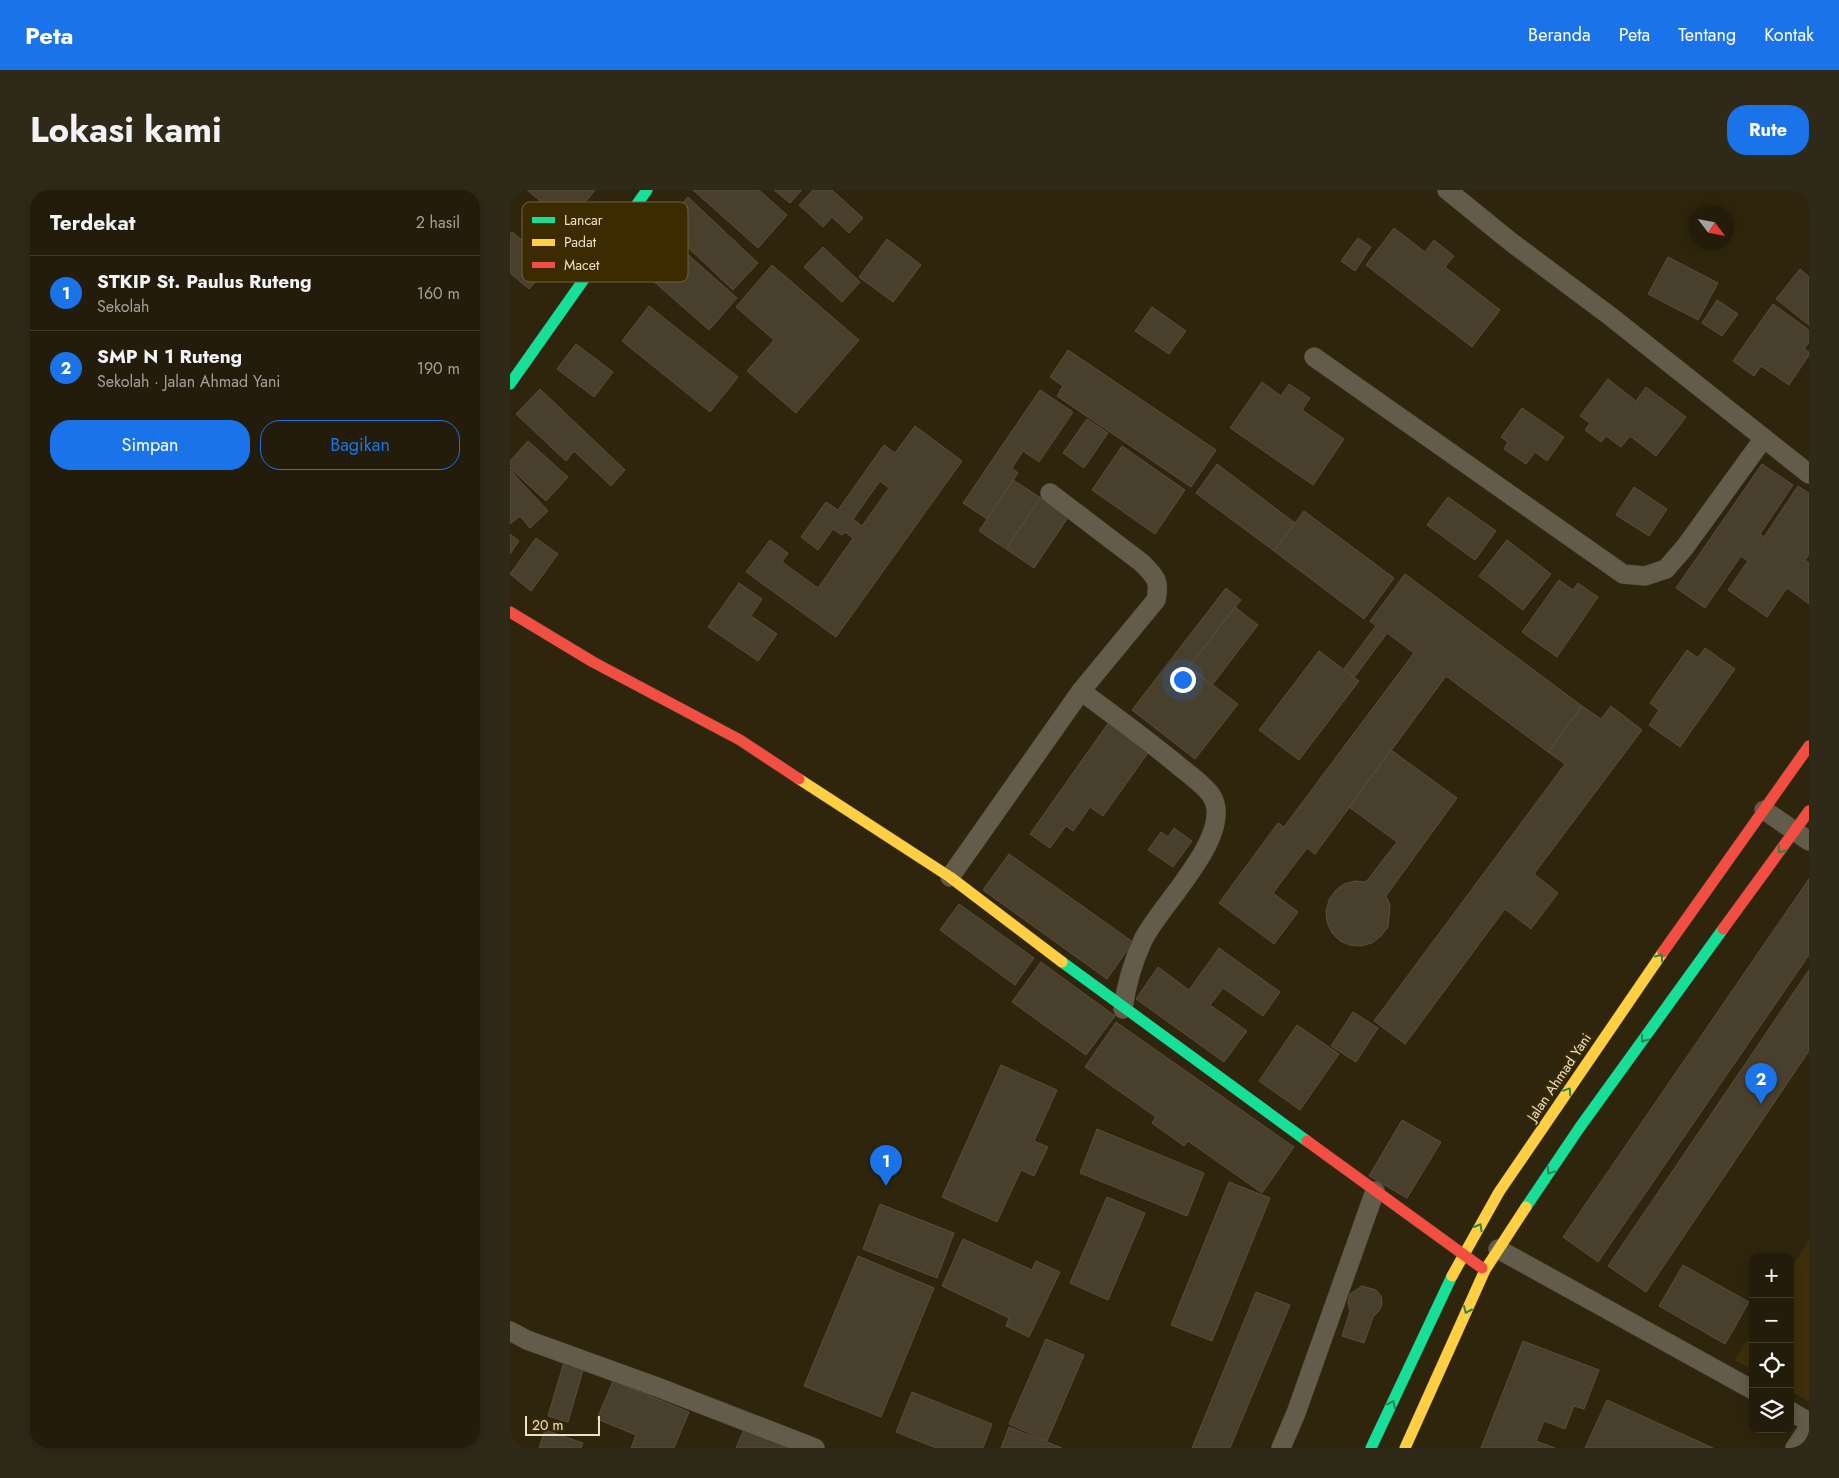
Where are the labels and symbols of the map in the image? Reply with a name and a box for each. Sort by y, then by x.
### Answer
legend [522,202,688,282]
north arrow [1689,205,1734,250]
text: Lancar [564,210,603,230]
text: Padat [564,232,597,252]
text: Macet [564,255,600,275]
your location [1170,667,1196,693]
one-way arrow [1778,844,1787,854]
one-way arrow [1654,953,1663,963]
street label: Jalan Ahmad Yani [1521,1029,1596,1127]
one-way arrow [1641,1033,1650,1042]
pin: 2 [1745,1063,1777,1104]
one-way arrow [1562,1087,1571,1096]
pin: 1 [870,1145,902,1186]
one-way arrow [1547,1165,1556,1175]
one-way arrow [1473,1223,1483,1232]
one-way arrow [1463,1305,1474,1314]
one-way arrow [1386,1400,1397,1409]
scale bar [525,1413,600,1436]

